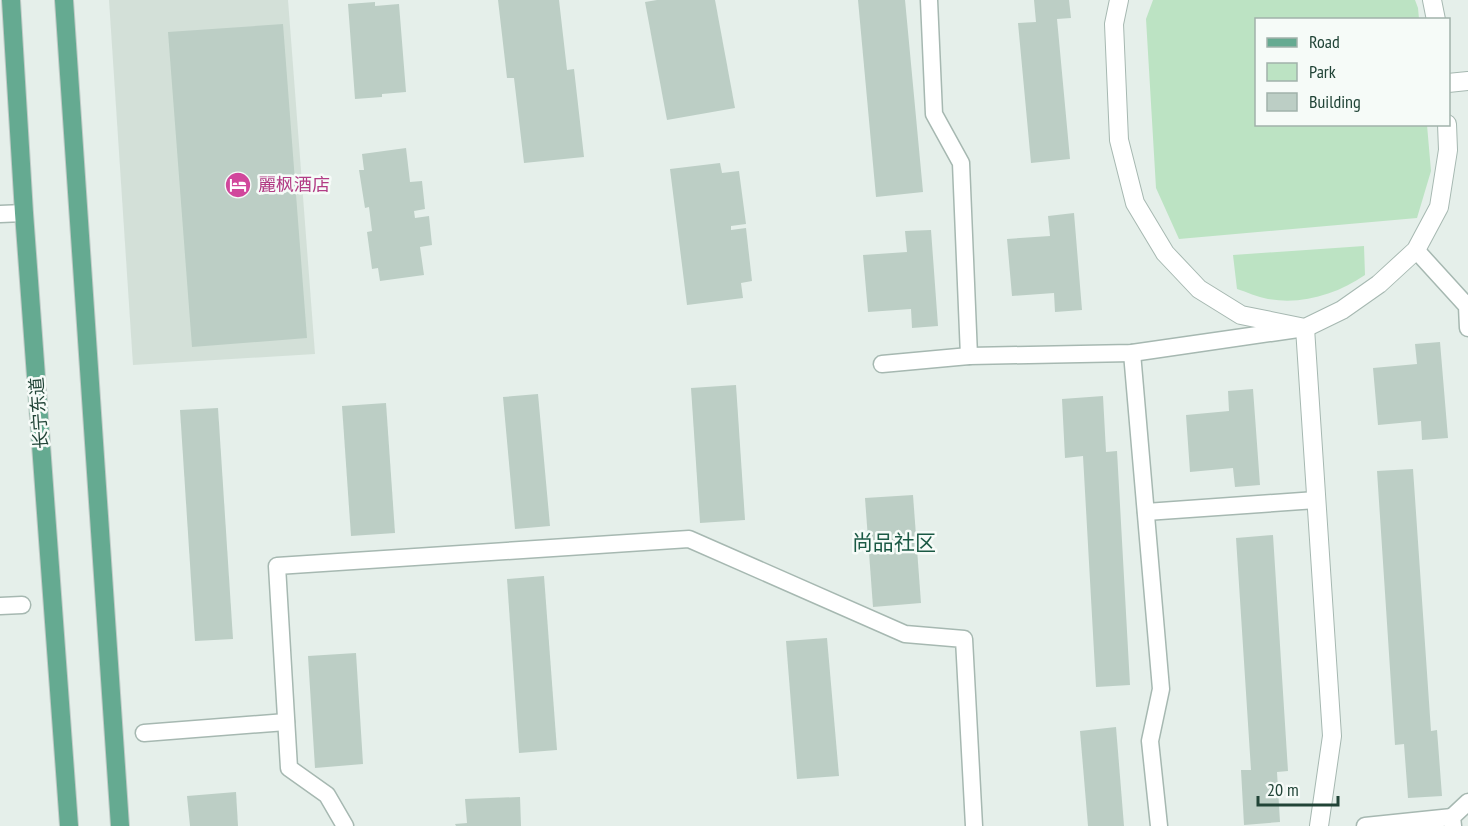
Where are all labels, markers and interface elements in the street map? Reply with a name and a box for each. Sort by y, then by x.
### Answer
legend [1255,18,1450,126]
text: Road [1309,30,1340,53]
text: Park [1309,60,1336,83]
text: Building [1309,90,1361,113]
hotel icon: 麗枫酒店 [223,170,253,200]
place label: 麗枫酒店 [258,173,330,196]
street label: 长宁东道 [25,376,52,450]
district label: 尚品社区 [852,529,936,556]
scale bar [1258,769,1338,807]
text: 20 m [1267,778,1299,801]

